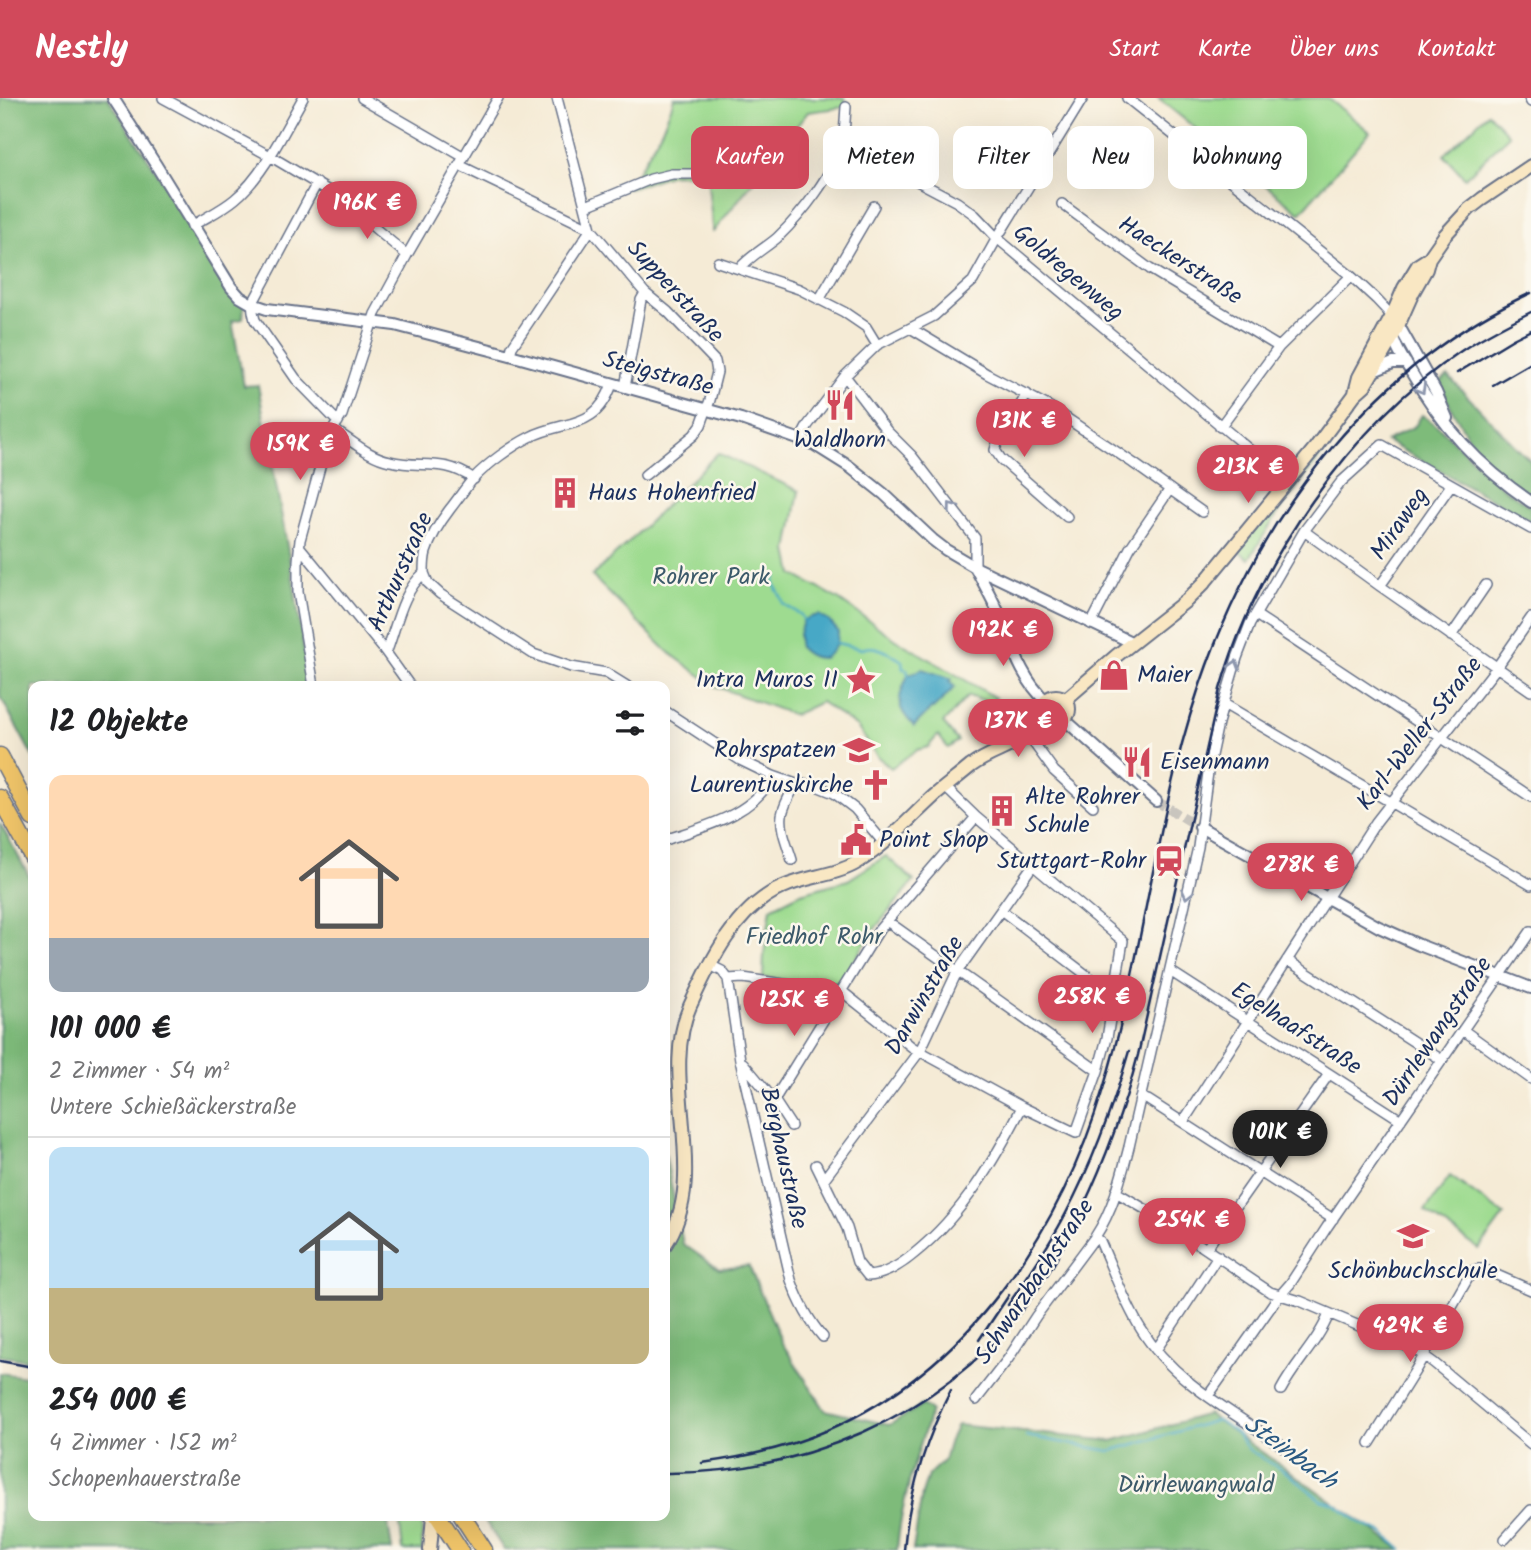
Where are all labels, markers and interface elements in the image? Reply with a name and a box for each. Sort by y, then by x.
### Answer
text: Nestly [35,23,128,76]
text: Start [1109,30,1160,69]
text: Karte [1198,30,1251,69]
text: Über uns [1289,30,1379,69]
text: Kontakt [1417,30,1496,69]
chip: Kaufen [691,126,809,189]
chip: Mieten [823,126,939,189]
chip: Filter [953,126,1053,189]
chip: Neu [1067,126,1154,189]
chip: Wohnung [1168,126,1307,189]
pin: 196K € [310,181,424,241]
text: 196K € [333,186,401,222]
street label: Haeckerstraße [1110,206,1250,316]
street label: Goldregenweg [1004,215,1132,331]
street label: Supperstraße [617,231,734,353]
street label: Steigstraße [598,340,718,408]
one-way arrow [1412,381,1425,394]
restaurant icon: Waldhorn [823,388,857,422]
pin: 131K € [967,400,1081,459]
text: 131K € [992,404,1056,440]
place label: Waldhorn [794,421,886,460]
pin: 159K € [243,422,357,482]
text: 159K € [266,427,334,463]
pin: 213K € [1191,446,1305,505]
text: 213K € [1213,450,1283,486]
place label: Haus Hohenfried [588,474,757,513]
building icon: Haus Hohenfried [548,476,582,510]
street label: Miraweg [1360,479,1440,569]
one-way arrow [947,502,960,515]
street label: Arthurstraße [357,506,445,638]
park label: Rohrer Park [652,558,771,597]
pin: 192K € [946,608,1060,668]
text: 192K € [968,613,1038,649]
street label: Karl-Weller-Straße [1347,648,1493,820]
place label: Maier [1137,656,1194,695]
shop icon: Maier [1097,658,1131,692]
one-way arrow [1227,659,1241,672]
place label: Intra Muros II [696,661,838,700]
place icon: Intra Muros II [844,663,878,697]
text: 12 Objekte [49,699,188,747]
pin: 137K € [961,700,1075,759]
icon: filters [611,704,649,742]
text: 137K € [984,704,1052,740]
place label: Rohrspatzen [714,731,836,770]
school or university icon: Rohrspatzen [842,733,876,767]
place label: Eisenmann [1160,743,1270,782]
restaurant icon: Eisenmann [1120,745,1154,779]
place label: Laurentiuskirche [690,766,853,805]
church icon: Laurentiuskirche [859,768,893,802]
place label: Alte Rohrer Schule [1025,778,1142,845]
building icon: Alte Rohrer Schule [985,794,1019,828]
icon: home [286,821,412,947]
place label: Point Shop [879,821,989,860]
public building icon: Point Shop [839,823,873,857]
place label: Stuttgart-Rohr [997,842,1148,881]
station icon: Stuttgart-Rohr [1152,844,1186,878]
pin: 278K € [1244,844,1358,903]
text: 278K € [1263,848,1339,884]
one-way arrow [1181,888,1196,900]
park label: Friedhof Rohr [745,918,885,957]
street label: Darwinstraße [875,929,975,1063]
street label: Dürrlewangstraße [1373,949,1503,1115]
street label: Egelhaafstraße [1222,972,1370,1086]
pin: 258K € [1035,976,1149,1035]
pin: 125K € [737,978,851,1038]
text: 258K € [1054,980,1130,1016]
text: 125K € [759,983,829,1019]
text: 101 000 € [49,1006,171,1054]
text: 2 Zimmer · 54 m² [49,1054,229,1090]
street label: Berghaustraße [748,1083,818,1233]
text: Untere Schießäckerstraße [49,1090,296,1126]
pin: 101K € [1223,1110,1337,1170]
text: 101K € [1249,1115,1311,1151]
street label: Schwarzbachstraße [965,1191,1105,1373]
icon: home [286,1193,412,1319]
pin: 254K € [1135,1198,1249,1258]
text: 254K € [1155,1203,1229,1239]
school or university icon: Schönbuchschule [1396,1219,1430,1253]
place label: Schönbuchschule [1328,1252,1498,1291]
pin: 429K € [1353,1304,1467,1364]
text: 429K € [1373,1309,1447,1345]
text: 254 000 € [49,1378,186,1426]
water label: Steinbach [1234,1405,1347,1503]
text: 4 Zimmer · 152 m² [49,1426,237,1462]
text: Schopenhauerstraße [49,1462,241,1498]
park label: Dürrlewangwald [1118,1466,1275,1505]

